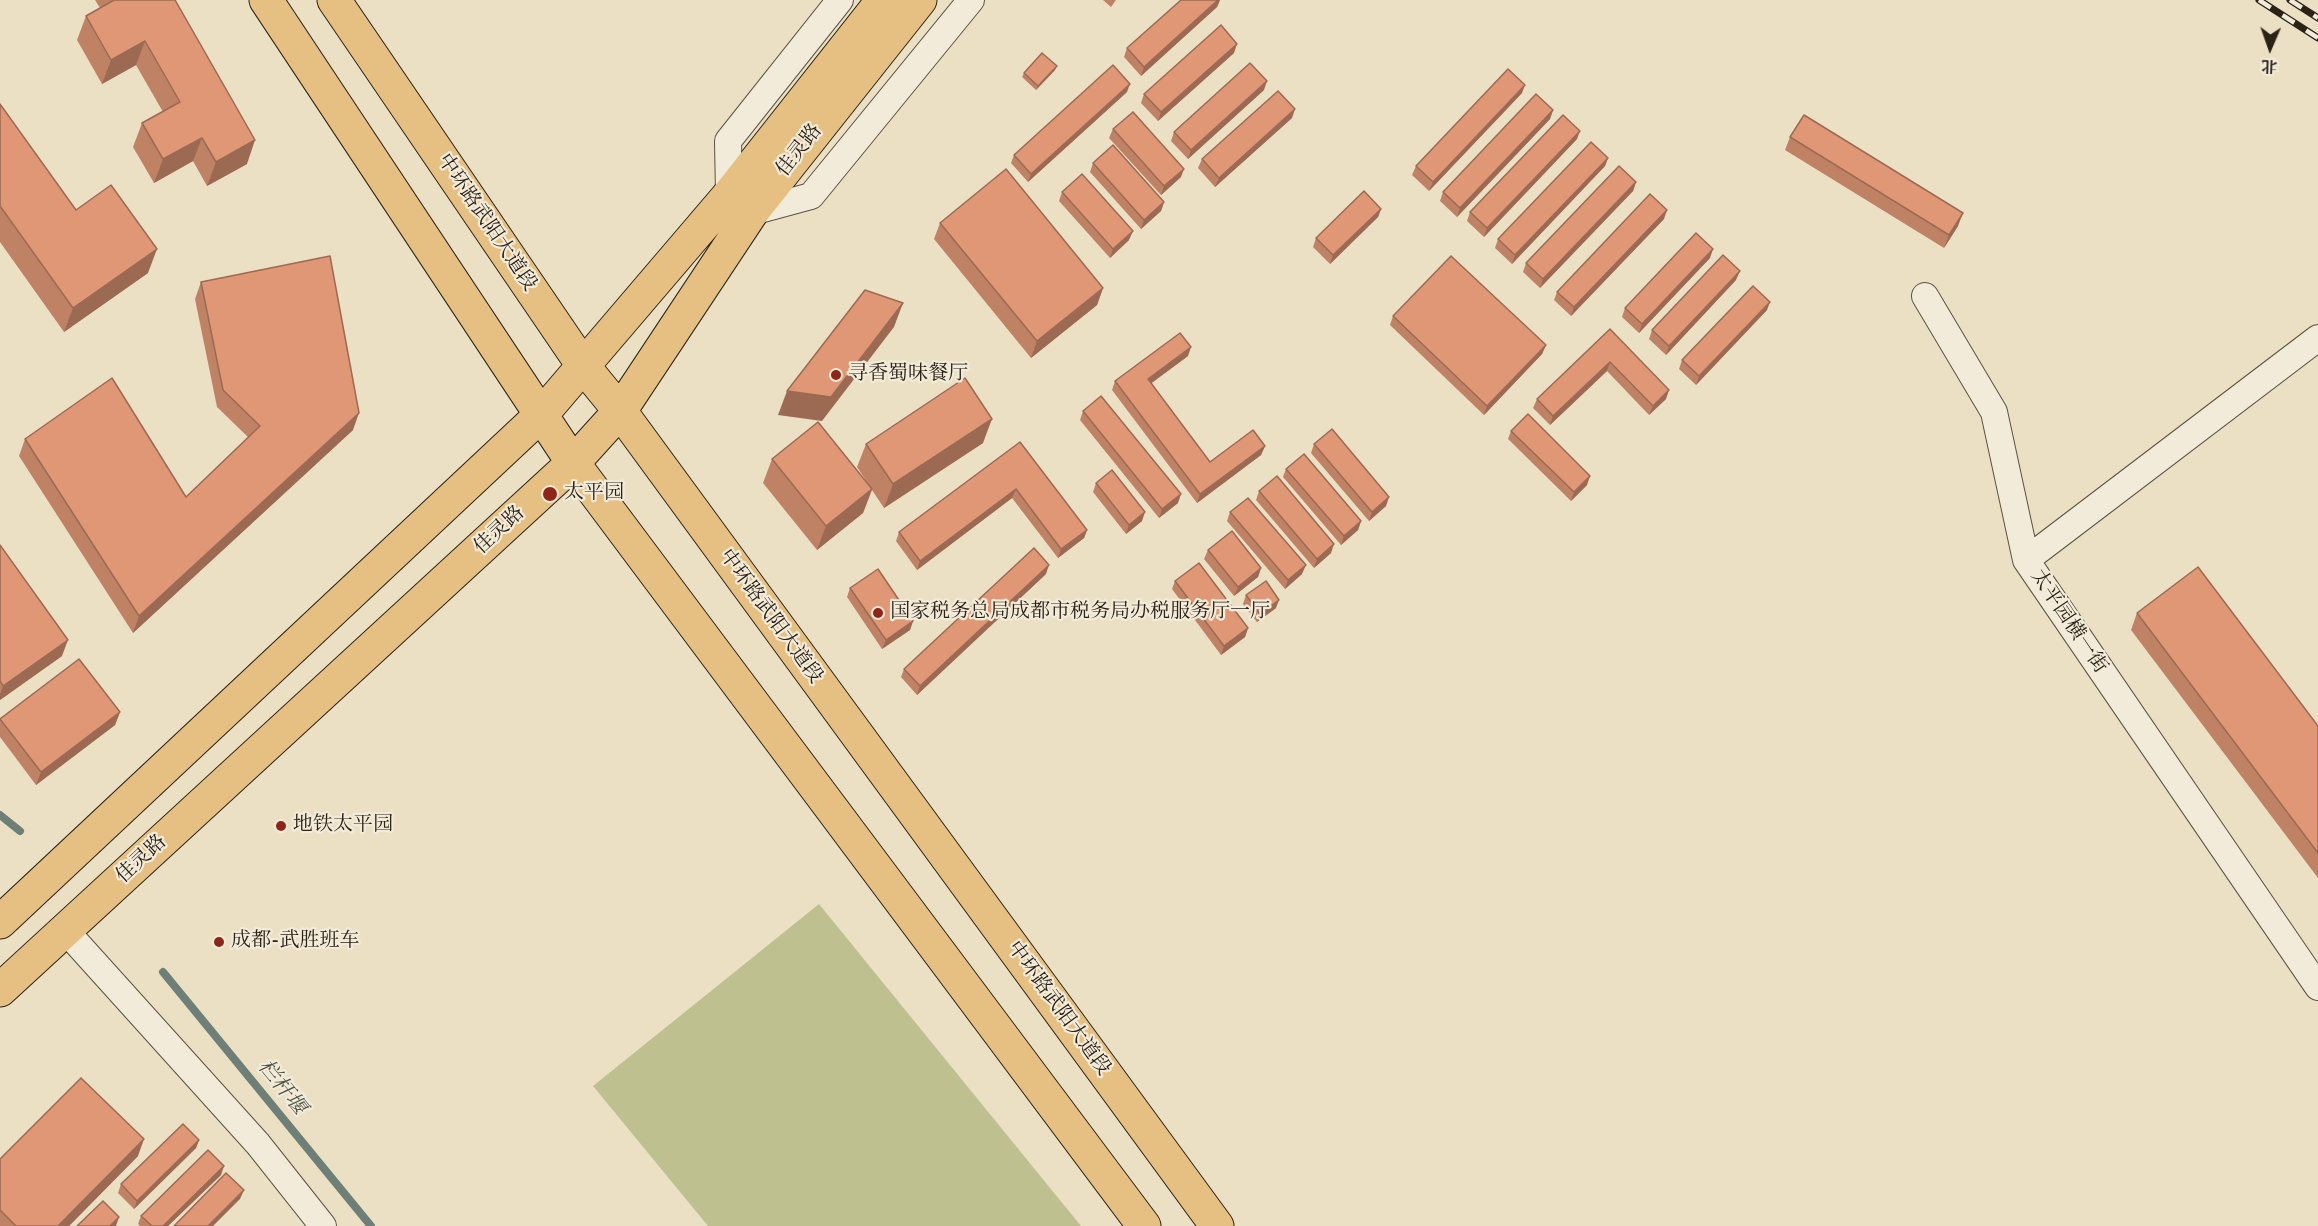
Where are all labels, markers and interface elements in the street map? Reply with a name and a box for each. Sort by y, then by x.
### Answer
north arrow [2240,18,2300,78]
text: 北 [2261,56,2278,76]
street label: 佳灵路 [772,120,828,182]
street label: 中环路武阳大道段 [431,150,541,296]
place label: 寻香蜀味餐厅 [848,363,968,387]
marker: 寻香蜀味餐厅 [829,368,843,382]
place label: 太平园 [564,482,624,506]
marker: 太平园 [541,485,559,503]
street label: 佳灵路 [470,502,530,560]
street label: 中环路武阳大道段 [713,545,827,689]
street label: 太平园横一街 [2025,566,2111,678]
place label: 国家税务总局成都市税务局办税服务厅一厅 [890,601,1270,625]
marker: 国家税务总局成都市税务局办税服务厅一厅 [871,606,885,620]
place label: 地铁太平园 [293,814,393,838]
marker: 地铁太平园 [274,819,288,833]
street label: 佳灵路 [112,831,172,889]
place label: 成都-武胜班车 [231,930,359,954]
marker: 成都-武胜班车 [212,935,226,949]
street label: 中环路武阳大道段 [1001,937,1115,1081]
water label: 栏杆堰 [251,1056,311,1120]

